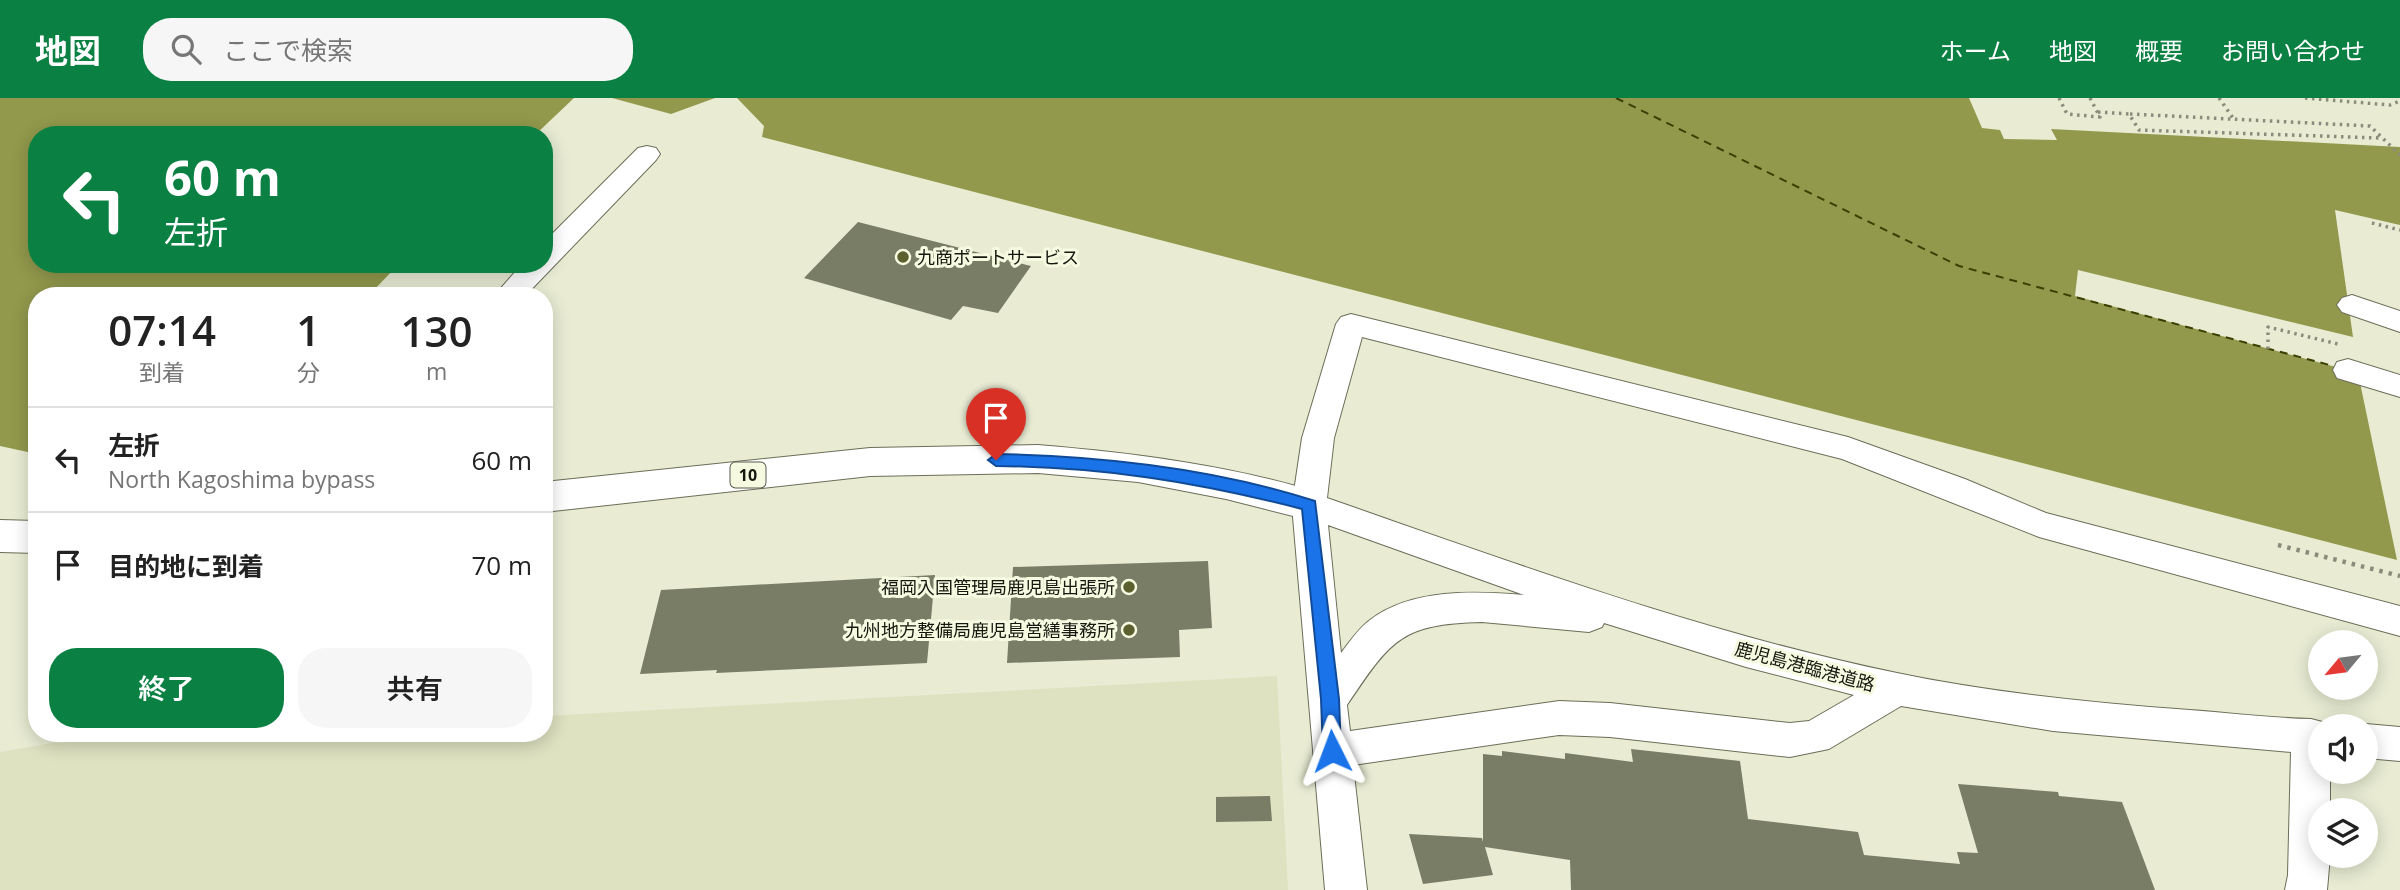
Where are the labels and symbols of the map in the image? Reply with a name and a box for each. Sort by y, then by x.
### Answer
place label: 九商ポートサービス [917,245,1079,269]
marker: 九商ポートサービス [895,249,911,265]
pin [966,388,1026,460]
road number: 10 [730,462,766,488]
place label: 福岡入国管理局鹿児島出張所 [881,575,1115,599]
marker: 福岡入国管理局鹿児島出張所 [1121,579,1137,595]
place label: 九州地方整備局鹿児島営繕事務所 [845,618,1115,642]
marker: 九州地方整備局鹿児島営繕事務所 [1121,622,1137,638]
north arrow [2308,630,2378,700]
street label: 鹿児島港臨港道路 [1732,636,1878,696]
position arrow [1295,714,1369,788]

